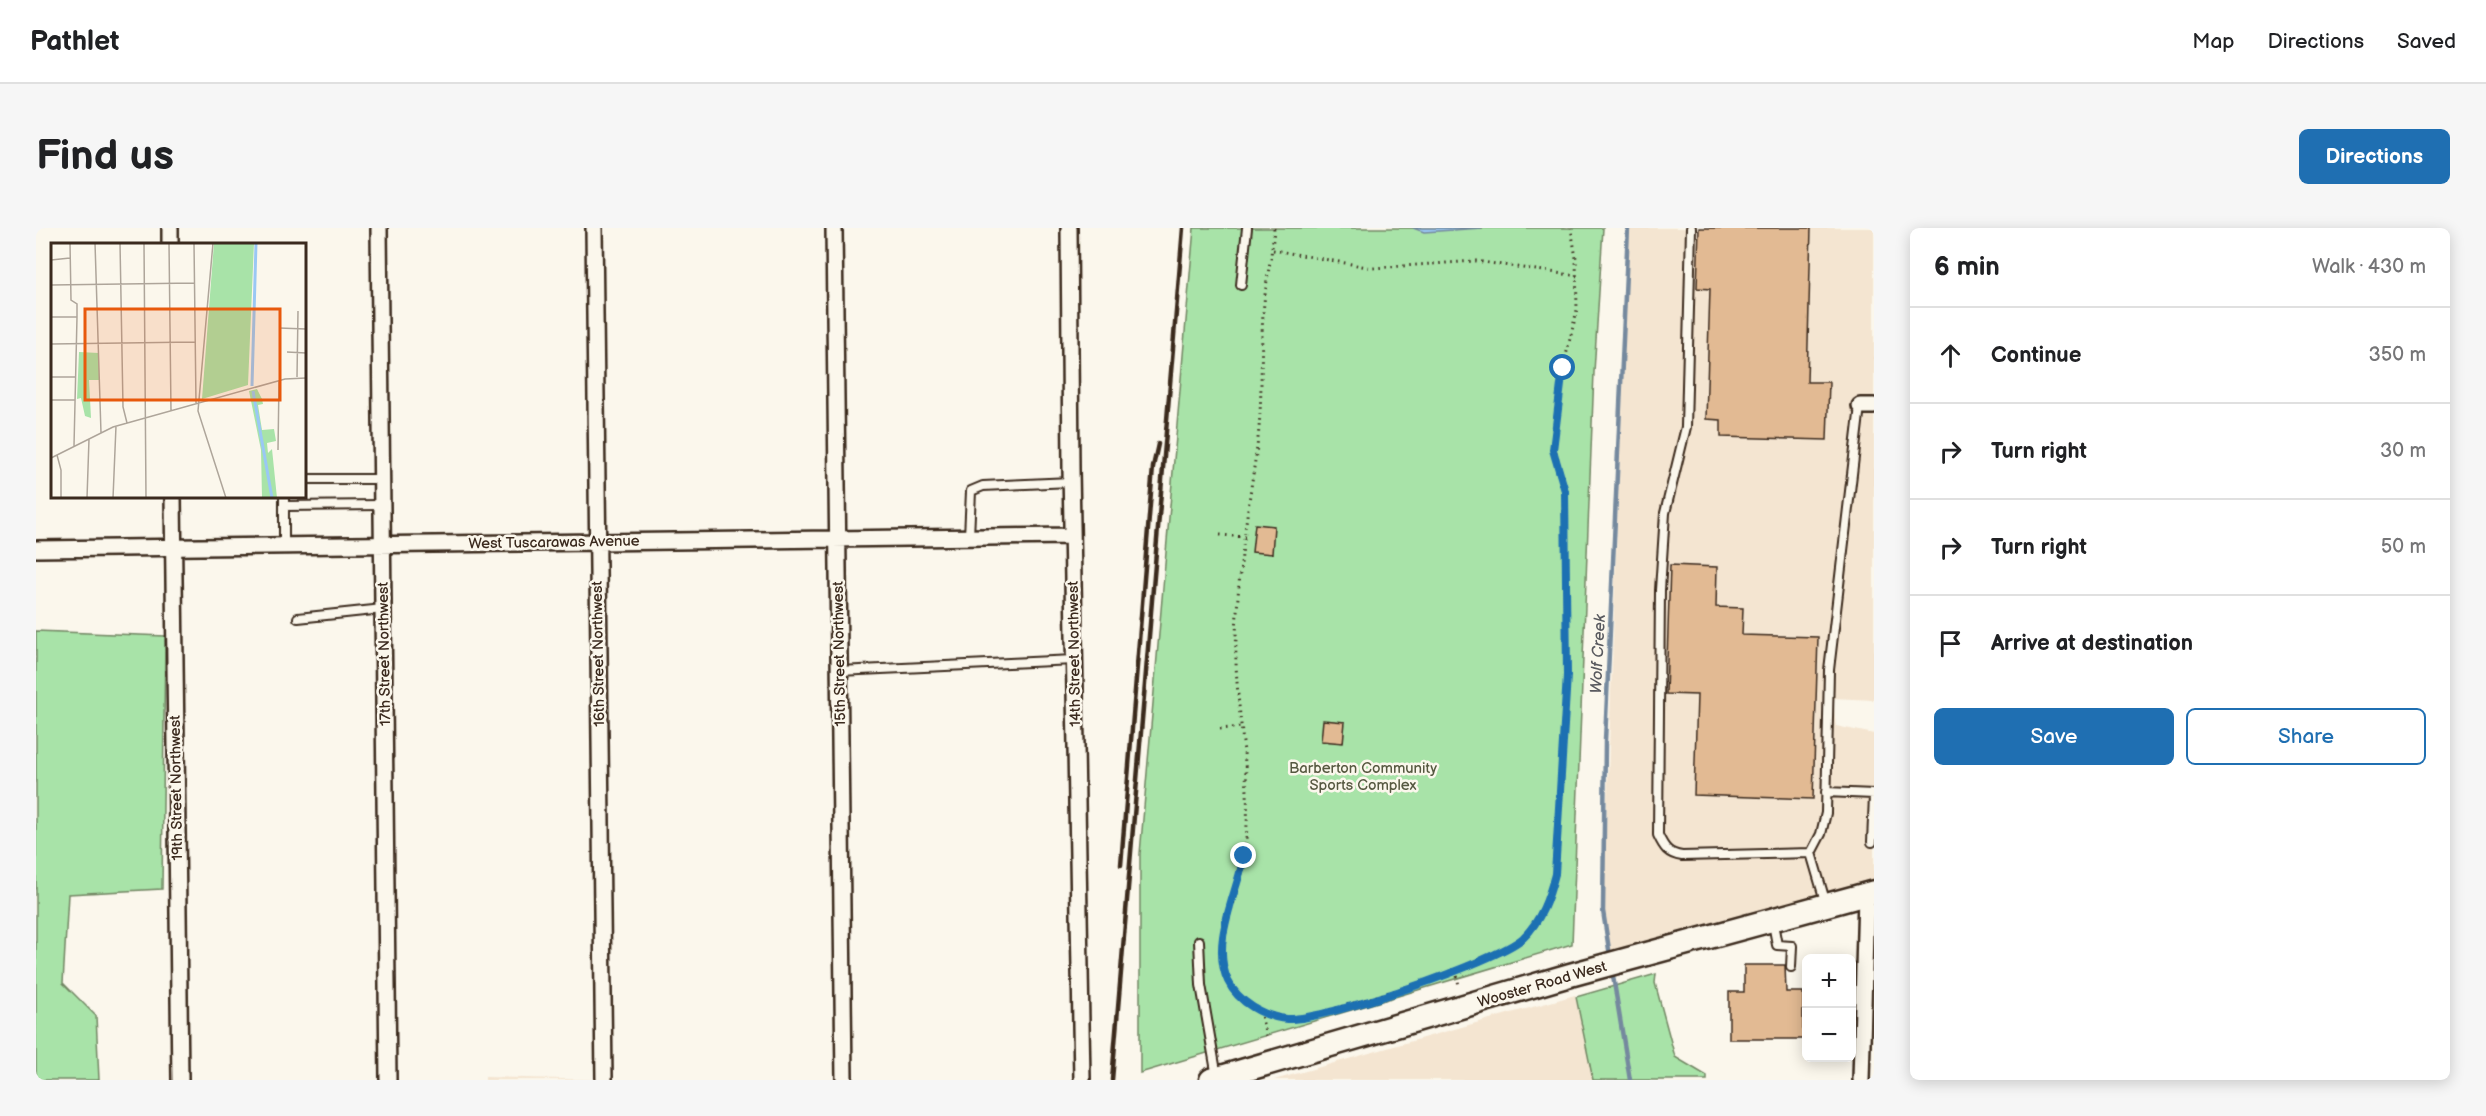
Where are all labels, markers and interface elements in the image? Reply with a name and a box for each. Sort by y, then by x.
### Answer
text: Pathlet [30,25,119,58]
text: Map [2192,29,2235,54]
text: Directions [2268,29,2364,54]
text: Saved [2397,29,2456,54]
button: Directions [2299,129,2450,184]
text: Find us [36,131,174,182]
inset map [51,243,306,498]
text: 6 min [1934,252,2000,283]
text: Walk · 430 m [2312,255,2426,279]
icon: ahead [1934,339,1967,372]
text: Continue [1991,342,2081,369]
text: 350 m [2369,343,2426,367]
route start [1549,354,1575,380]
icon: right [1934,435,1967,468]
text: Turn right [1991,438,2087,465]
text: 30 m [2380,439,2426,463]
icon: right [1934,531,1967,564]
street label: West Tuscarawas Avenue [468,532,640,553]
text: Turn right [1991,534,2087,561]
text: 50 m [2381,535,2426,559]
street label: 16th Street Northwest [588,580,609,727]
street label: 17th Street Northwest [374,581,395,726]
street label: 15th Street Northwest [829,581,850,727]
street label: 14th Street Northwest [1064,581,1085,727]
water label: Wolf Creek [1587,613,1610,694]
icon: arrive [1934,627,1967,660]
text: Arrive at destination [1991,630,2193,657]
button: Save [1934,708,2174,765]
button: Share [2186,708,2426,765]
street label: 19th Street Northwest [166,715,187,861]
park label: Barberton Community Sports Complex [1289,759,1437,795]
route end [1230,842,1256,868]
map controls [1802,954,1856,1062]
button: + [1802,954,1856,1008]
street label: Wooster Road West [1475,957,1609,1012]
button: − [1802,1008,1856,1062]

